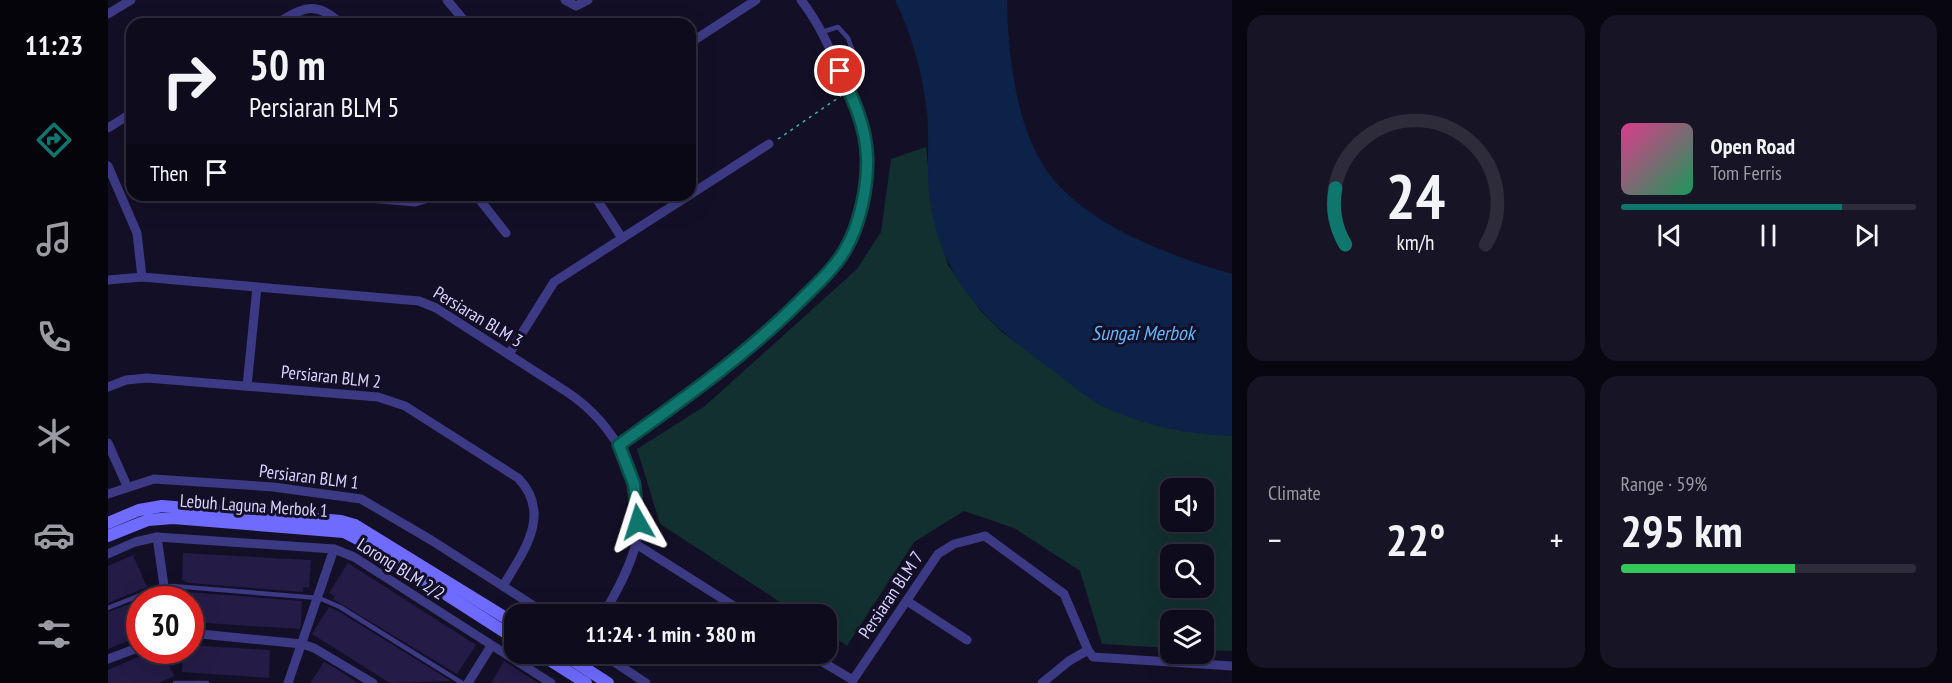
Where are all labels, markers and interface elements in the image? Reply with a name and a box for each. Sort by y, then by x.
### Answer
text: 11:23 [25,28,83,62]
text: 50 m [249,37,326,92]
icon: right [150,42,228,120]
pin [814,45,865,96]
icon: arrive [823,54,856,87]
text: Persiaran BLM 5 [249,90,400,124]
icon: directions [33,119,75,161]
text: Open Road [1711,132,1795,160]
text: 24 [1386,155,1446,236]
icon: arrive [200,156,233,189]
text: Then [150,159,188,187]
text: Tom Ferris [1711,160,1782,186]
icon: music [33,218,75,260]
icon: previous [1653,219,1686,252]
icon: pause [1752,219,1785,252]
icon: next [1850,219,1883,252]
text: km/h [1397,228,1435,256]
street label: Persiaran BLM 3 [429,281,527,352]
icon: phone [33,316,75,358]
water label: Sungai Merbok [1092,320,1197,346]
street label: Persiaran BLM 2 [280,360,382,393]
icon: climate [33,415,75,457]
street label: Persiaran BLM 1 [258,459,360,494]
text: Range · 59% [1621,471,1707,497]
map controls [1160,478,1214,664]
button: sound [1160,478,1214,532]
text: Climate [1268,480,1321,506]
street label: Lebuh Laguna Merbok 1 [179,489,329,522]
position arrow [606,490,670,554]
text: 295 km [1621,501,1743,559]
text: 22° [1386,510,1445,568]
icon: car [33,514,75,556]
text: − [1268,518,1282,561]
text: + [1550,518,1564,561]
street label: Lorong BLM 2/2 [353,532,450,605]
button: search [1160,544,1214,598]
street label: Persiaran BLM 7 [853,547,928,643]
speed limit sign: 30 [126,586,204,664]
button: layers [1160,610,1214,664]
icon: filters [33,613,75,655]
text: 11:24 · 1 min · 380 m [585,620,756,648]

